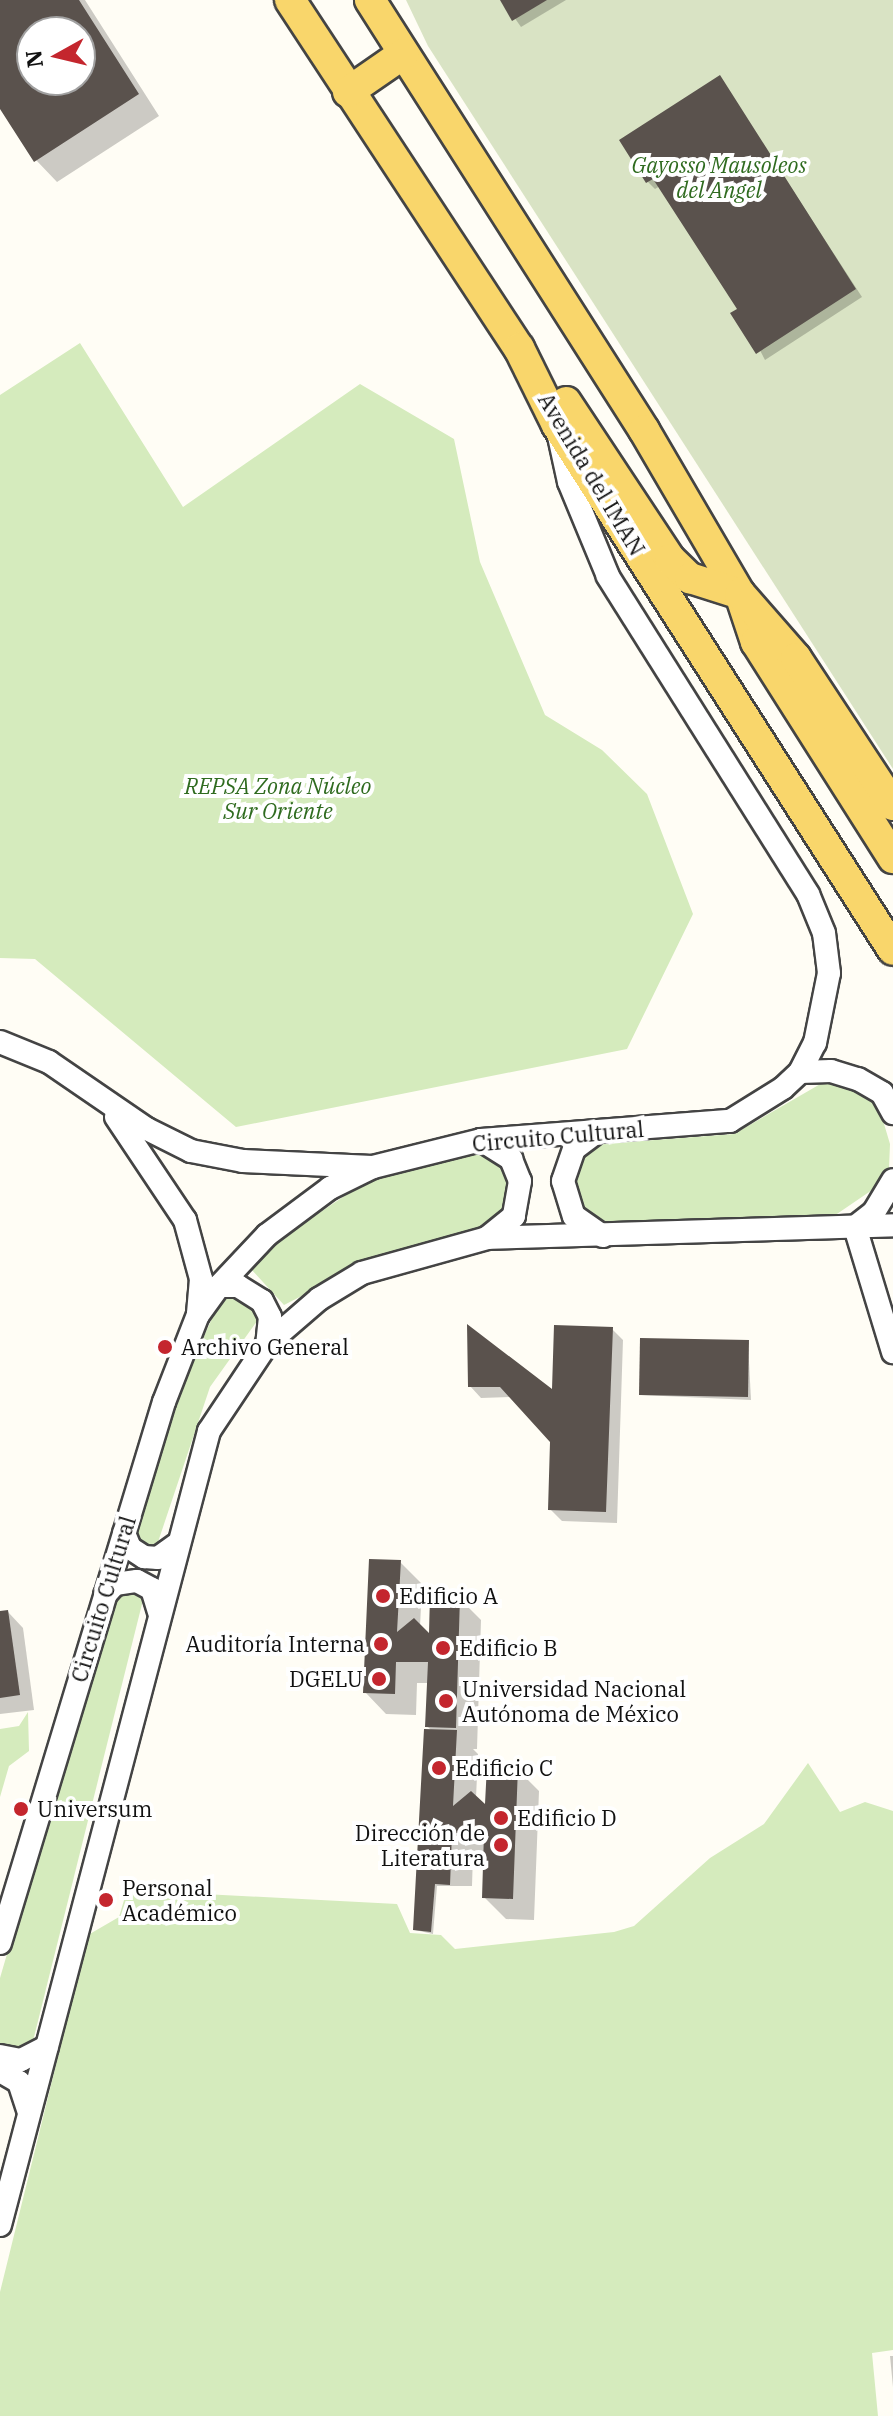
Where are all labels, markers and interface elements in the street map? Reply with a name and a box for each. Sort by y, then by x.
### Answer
north arrow [16,16,96,96]
text: N [18,48,49,70]
park label: Gayosso Mausoleos del Angel [631,151,807,202]
street label: Avenida del IMAN [533,388,651,560]
park label: REPSA Zona Núcleo Sur Oriente [185,772,371,824]
street label: Circuito Cultural [471,1115,645,1157]
place label: Archivo General [181,1334,349,1360]
marker: Archivo General [156,1338,174,1356]
street label: Circuito Cultural [65,1513,141,1685]
place label: Edificio A [399,1583,498,1609]
marker: Edificio A [374,1587,392,1605]
place label: Auditoría Interna [185,1631,365,1657]
marker: Auditoría Interna [372,1635,390,1653]
place label: Edificio B [459,1635,558,1661]
marker: Edificio B [434,1639,452,1657]
place label: DGELU [289,1666,363,1692]
marker: DGELU [370,1670,388,1688]
place label: Universidad Nacional Autónoma de México [462,1675,686,1726]
marker: Universidad Nacional Autónoma de México [437,1692,455,1710]
place label: Edificio C [455,1755,553,1781]
marker: Edificio C [430,1759,448,1777]
place label: Universum [37,1796,153,1822]
marker: Universum [12,1800,30,1818]
place label: Edificio D [517,1805,616,1831]
marker: Edificio D [492,1809,510,1827]
place label: Dirección de Literatura [355,1819,485,1870]
marker: Dirección de Literatura [492,1836,510,1854]
place label: Personal Académico [122,1874,237,1926]
marker: Personal Académico [97,1891,115,1909]

